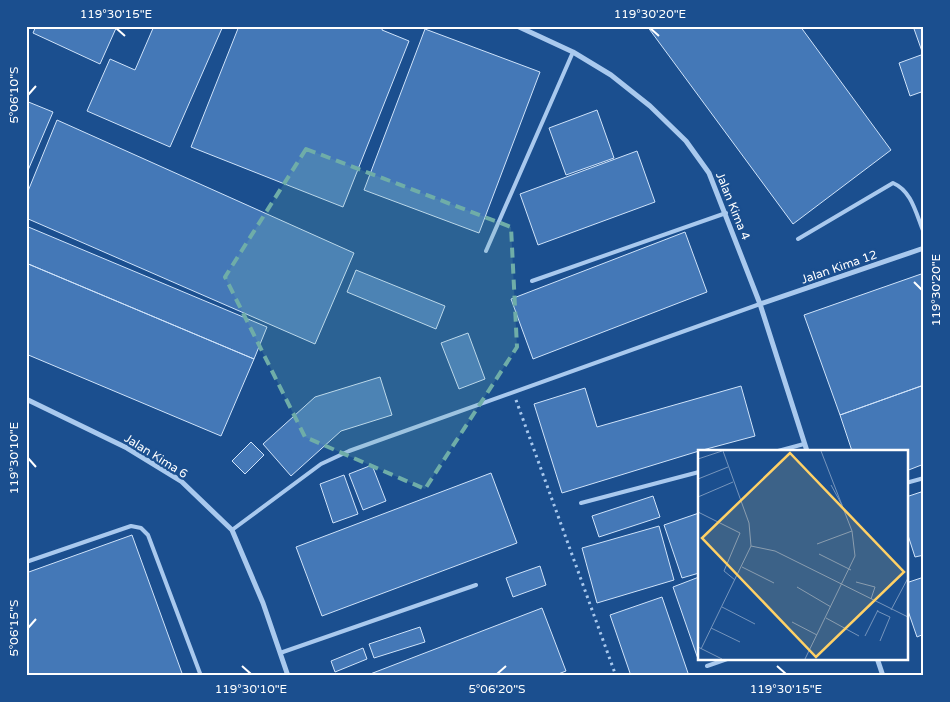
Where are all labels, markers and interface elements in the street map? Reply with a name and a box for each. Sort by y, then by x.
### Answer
text: 119°30'15"E [80,7,153,21]
text: 119°30'20"E [614,7,687,21]
text: 5°06'10"S [7,67,21,123]
street label: Jalan Kima 4 [713,170,753,242]
street label: Jalan Kima 12 [799,247,879,287]
text: 119°30'20"E [929,253,943,326]
text: 119°30'10"E [7,421,21,494]
street label: Jalan Kima 6 [122,431,190,481]
inset map [698,450,908,660]
text: 5°06'15"S [7,600,21,656]
text: 119°30'10"E [215,682,288,696]
text: 5°06'20"S [469,682,525,696]
text: 119°30'15"E [750,682,823,696]

